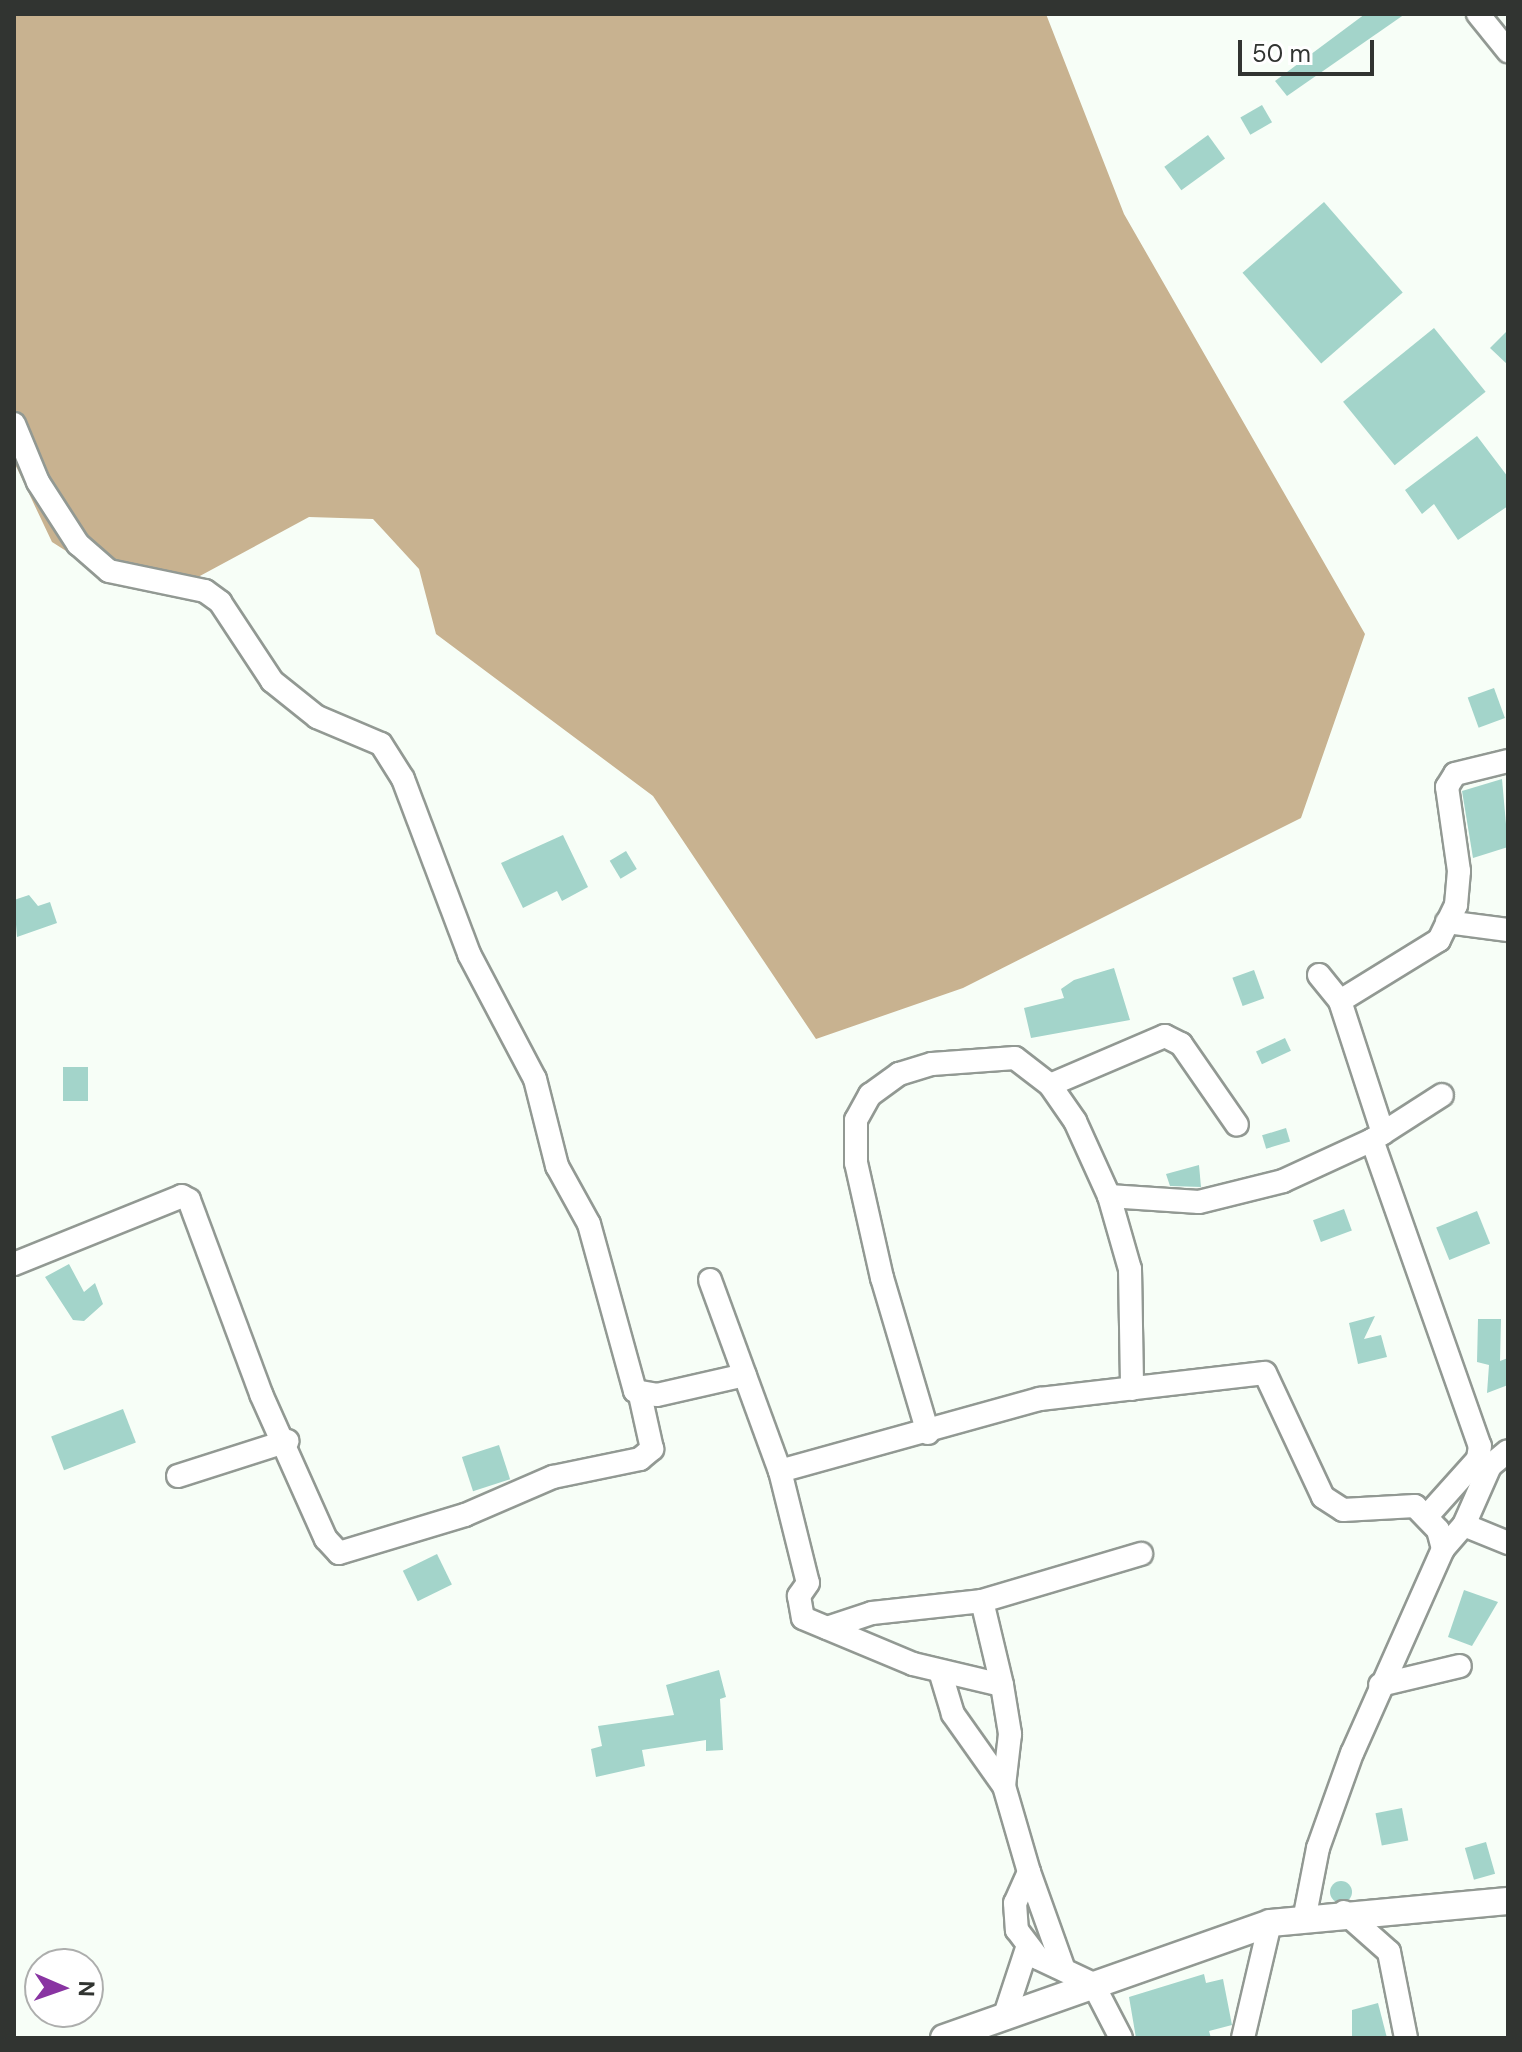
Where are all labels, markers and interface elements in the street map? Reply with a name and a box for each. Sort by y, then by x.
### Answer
scale bar [1242,24,1378,74]
text: 50 m [1252,38,1311,69]
north arrow [24,1948,104,2028]
text: N [72,1980,101,1997]

